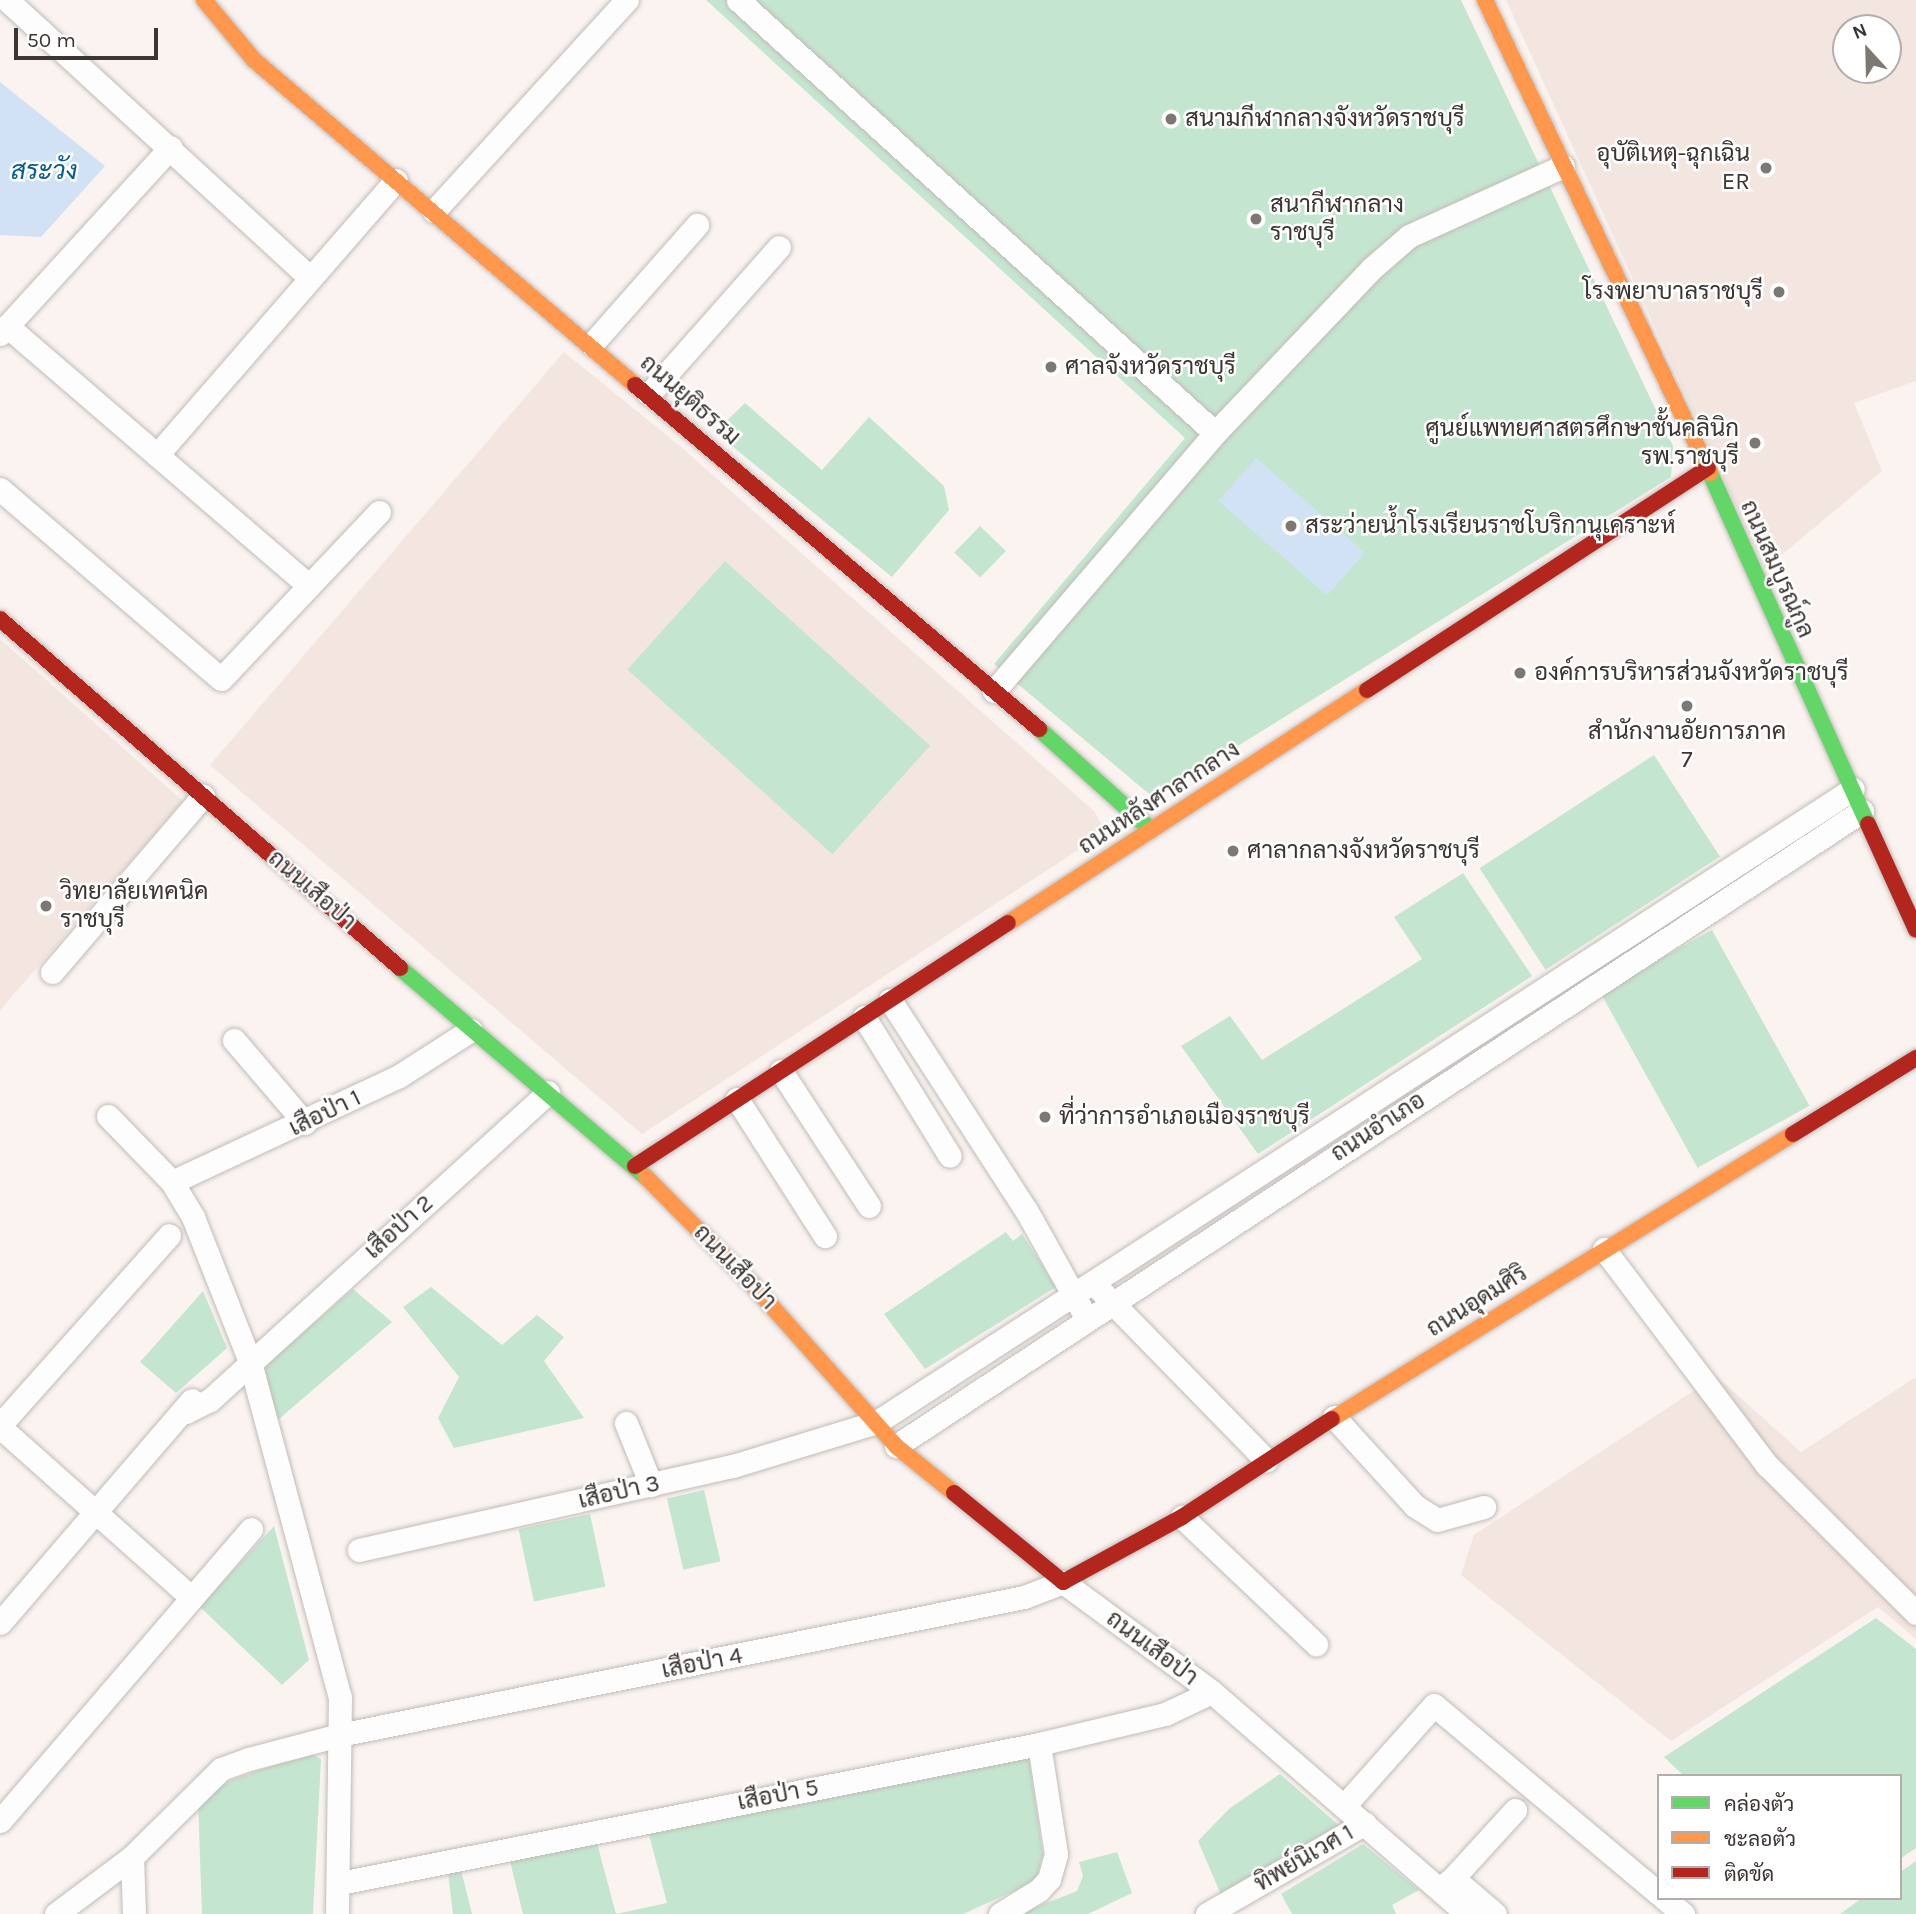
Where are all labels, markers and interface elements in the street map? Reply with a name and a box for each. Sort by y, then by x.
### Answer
scale bar [18,14,161,58]
north arrow [1832,14,1902,84]
text: N [1849,19,1870,44]
text: 50 m [27,28,76,52]
place label: สนามกีฬากลางจังหวัดราชบุรี [1185,105,1465,133]
marker: สนามกีฬากลางจังหวัดราชบุรี [1163,111,1179,127]
place label: อุบัติเหตุ-ฉุกเฉิน ER [1596,140,1750,196]
water label: สระวัง [11,155,77,187]
marker: อุบัติเหตุ-ฉุกเฉิน ER [1756,158,1776,178]
place label: สนากีฬากลาง ราชบุรี [1270,191,1404,247]
marker: สนากีฬากลาง ราชบุรี [1248,211,1264,227]
place label: โรงพยาบาลราชบุรี [1583,278,1763,306]
marker: โรงพยาบาลราชบุรี [1769,282,1789,302]
street label: ถนนยุติธรรม [634,349,746,451]
place label: ศาลจังหวัดราชบุรี [1065,353,1236,381]
marker: ศาลจังหวัดราชบุรี [1043,359,1059,375]
place label: ศูนย์แพทยศาสตรศึกษาชั้นคลินิก รพ.ราชบุรี [1425,415,1739,471]
marker: ศูนย์แพทยศาสตรศึกษาชั้นคลินิก รพ.ราชบุรี [1745,433,1765,453]
street label: ถนนสมบูรณ์กูล [1734,496,1820,642]
place label: สระว่ายน้ำโรงเรียนราชโบริกานุเคราะห์ [1305,512,1676,540]
marker: สระว่ายน้ำโรงเรียนราชโบริกานุเคราะห์ [1283,518,1299,534]
place label: องค์การบริหารส่วนจังหวัดราชบุรี [1534,659,1849,687]
marker: องค์การบริหารส่วนจังหวัดราชบุรี [1512,665,1528,681]
marker: สำนักงานอัยการภาค 7 [1679,698,1695,714]
place label: สำนักงานอัยการภาค 7 [1588,718,1786,774]
street label: ถนนหลังศาลากลาง [1073,735,1245,861]
place label: ศาลากลางจังหวัดราชบุรี [1247,837,1480,865]
marker: ศาลากลางจังหวัดราชบุรี [1225,843,1241,859]
street label: ถนนเสือป่า [262,844,362,936]
place label: วิทยาลัยเทคนิค ราชบุรี [60,878,209,934]
marker: วิทยาลัยเทคนิค ราชบุรี [38,898,54,914]
street label: เสือป่า 1 [284,1083,366,1143]
street label: ถนนอำเภอ [1325,1086,1431,1168]
place label: ที่ว่าการอำเภอเมืองราชบุรี [1059,1103,1310,1131]
marker: ที่ว่าการอำเภอเมืองราชบุรี [1037,1109,1053,1125]
street label: เสือป่า 2 [359,1189,439,1265]
street label: ถนนเสือป่า [687,1218,783,1316]
street label: ถนนอุดมศิริ [1421,1259,1533,1343]
street label: เสือป่า 3 [575,1469,663,1515]
street label: ถนนเสือป่า [1100,1604,1204,1692]
street label: เสือป่า 4 [659,1641,745,1685]
street label: เสือป่า 5 [735,1773,821,1817]
legend [1657,1774,1902,1900]
text: คล่องตัว [1724,1792,1794,1816]
street label: ทิพย์นิเวศ 1 [1249,1818,1359,1898]
text: ชะลอตัว [1724,1827,1796,1851]
text: ติดขัด [1724,1862,1774,1886]

